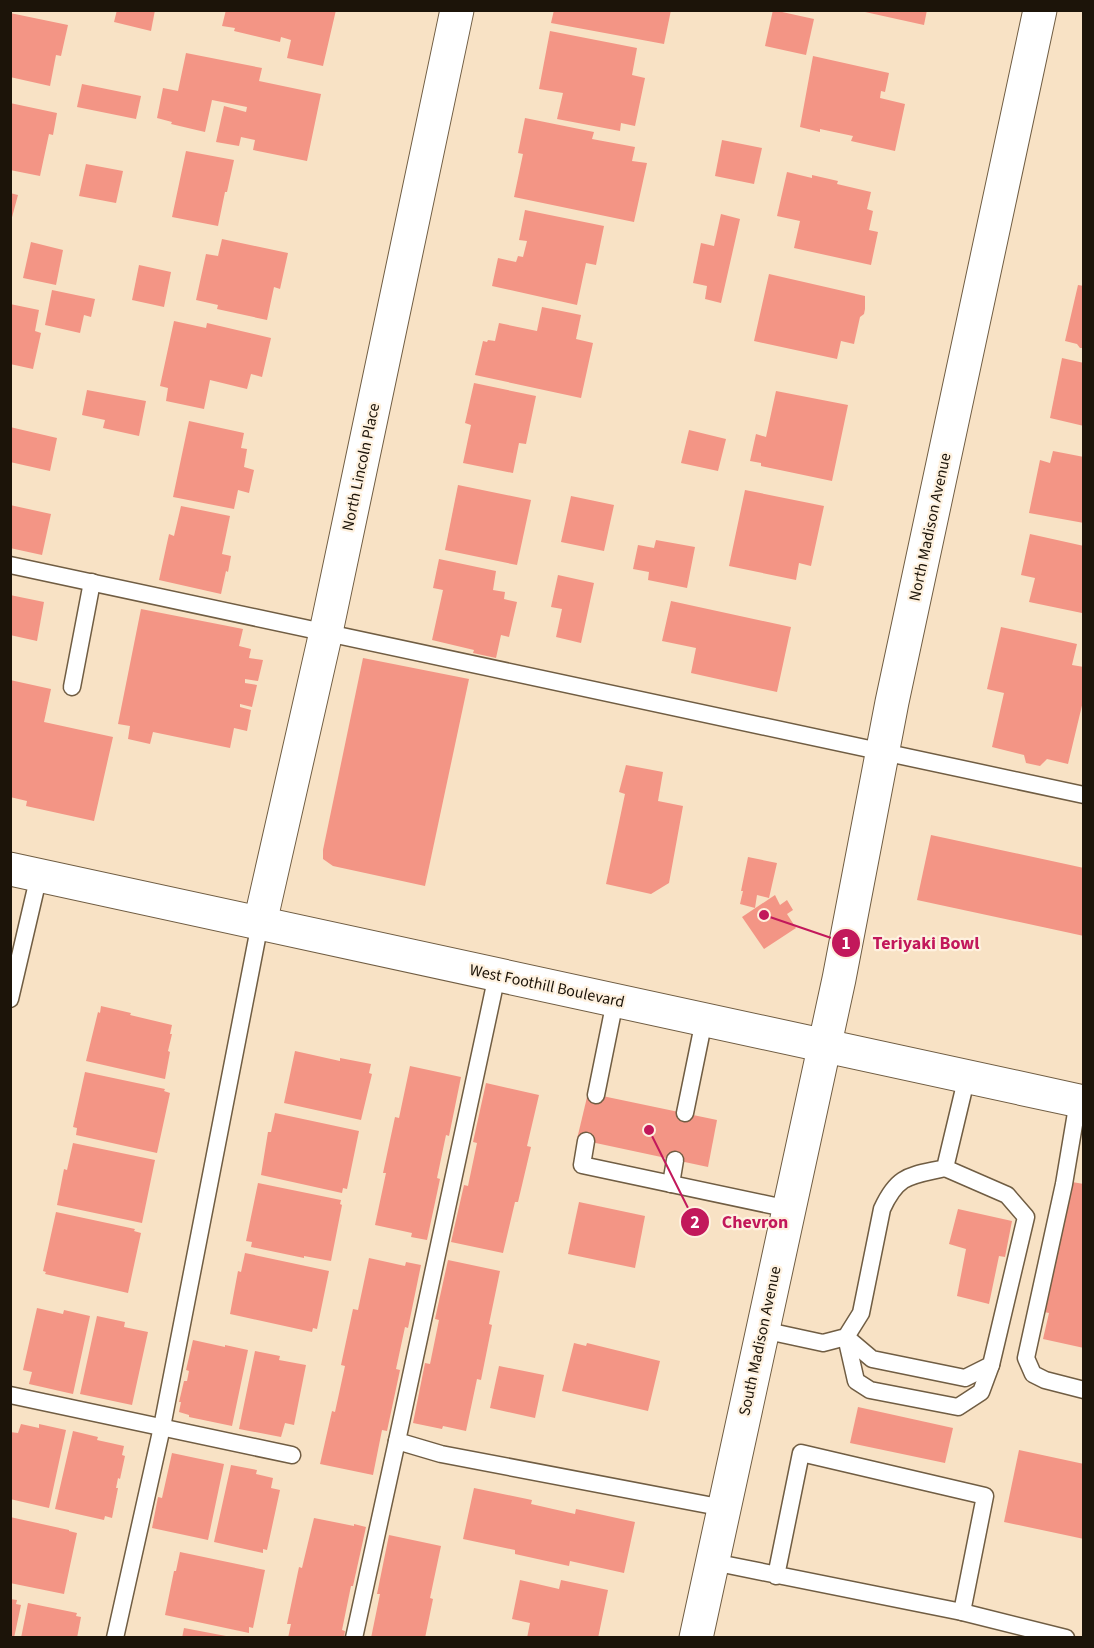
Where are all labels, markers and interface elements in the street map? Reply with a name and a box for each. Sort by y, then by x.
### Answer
street label: North Lincoln Place [337,401,385,533]
street label: North Madison Avenue [904,451,956,603]
callout: Teriyaki Bowl [831,925,991,961]
text: 1 [841,931,851,956]
text: Teriyaki Bowl [873,931,979,956]
street label: West Foothill Boulevard [467,959,627,1013]
callout: Chevron [680,1204,800,1240]
text: 2 [690,1210,700,1235]
text: Chevron [722,1210,788,1235]
street label: South Madison Avenue [733,1264,787,1418]

